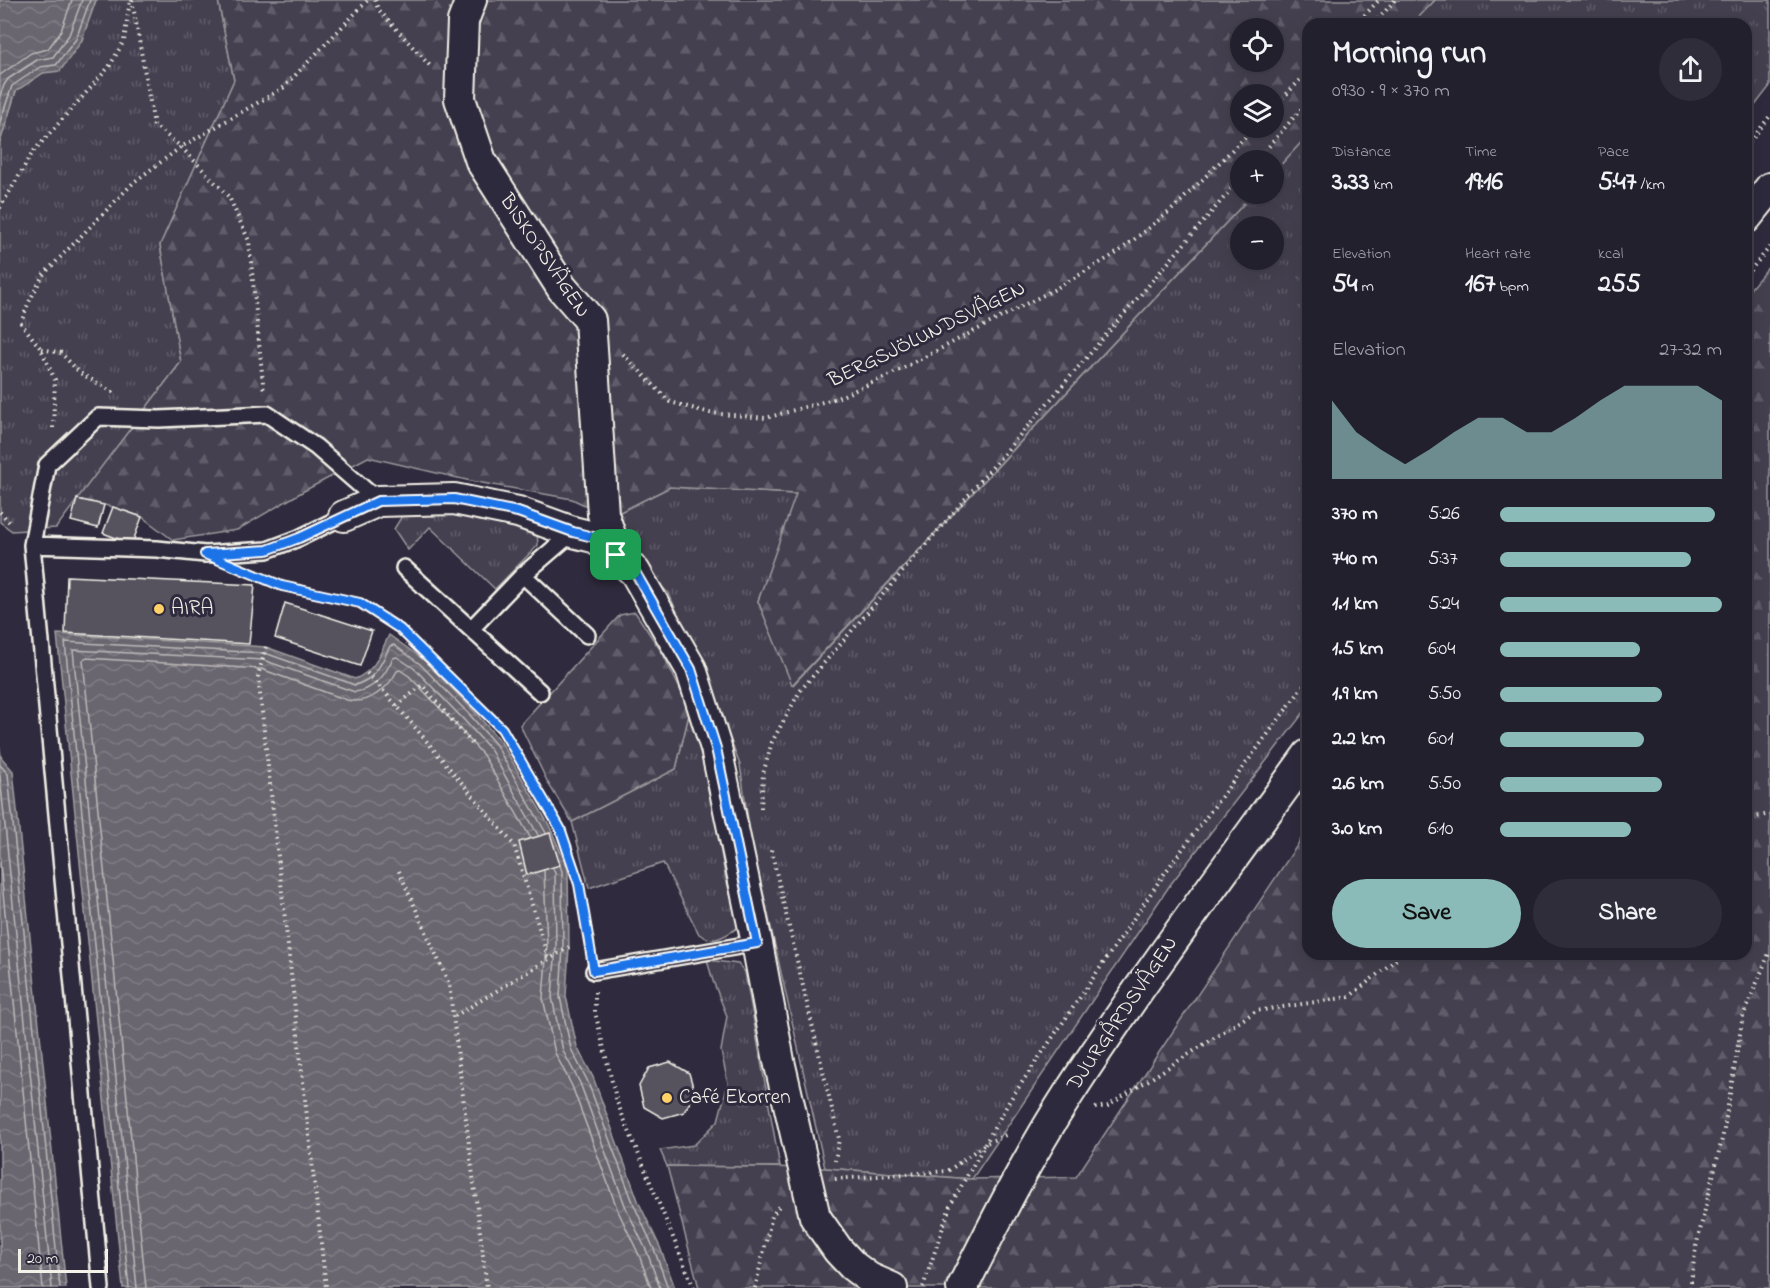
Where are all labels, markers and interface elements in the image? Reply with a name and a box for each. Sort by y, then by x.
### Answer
map controls [1230,18,1284,270]
button: locate [1230,18,1284,72]
text: Morning run [1332,30,1486,78]
button: share [1659,38,1722,101]
text: 09:30 · 9 × 370 m [1332,77,1450,106]
button: layers [1230,84,1284,138]
text: Distance [1332,140,1391,164]
text: Time [1465,140,1497,164]
text: Pace [1598,140,1629,164]
button: + [1230,150,1284,204]
text: 3.33 [1332,164,1370,202]
text: 19:16 [1465,164,1503,202]
text: 5:47 [1598,164,1637,202]
text: km [1370,173,1393,197]
text: /km [1637,173,1665,197]
street label: BISKOPSVÄGEN [491,187,597,324]
button: − [1230,216,1284,270]
text: Elevation [1332,242,1391,266]
text: Heart rate [1465,242,1531,266]
text: kcal [1598,242,1623,266]
text: 54 [1332,266,1358,304]
text: 167 [1465,266,1495,304]
text: 255 [1598,266,1641,304]
street label: BERGSJÖLUNDSVÄGEN [822,274,1031,396]
text: m [1358,275,1374,299]
text: bpm [1495,275,1529,299]
text: Elevation [1332,336,1406,365]
text: 27–32 m [1659,336,1722,365]
text: 370 m [1332,500,1378,529]
text: 5:26 [1428,500,1460,529]
pin [590,529,641,580]
icon: arrive [599,538,632,571]
text: 740 m [1332,545,1378,574]
text: 5:37 [1428,545,1458,574]
text: 1.1 km [1332,590,1378,619]
text: 5:24 [1428,590,1459,619]
place label: AIRA [171,594,213,624]
marker: AIRA [152,602,166,616]
text: 1.5 km [1332,635,1383,664]
text: 6:04 [1428,635,1455,664]
text: 1.9 km [1332,680,1378,709]
text: 5:50 [1428,680,1461,709]
text: 2.2 km [1332,725,1385,754]
text: 6:01 [1428,725,1454,754]
text: 2.6 km [1332,770,1384,799]
text: 5:50 [1428,770,1461,799]
text: 3.0 km [1332,815,1382,844]
text: 6:10 [1428,815,1454,844]
button: Save [1332,879,1521,948]
button: Share [1533,879,1722,948]
street label: DJURGÅRDSVÄGEN [1059,930,1186,1098]
place label: Café Ekorren [679,1083,791,1113]
marker: Café Ekorren [660,1091,674,1105]
scale bar [18,1246,108,1274]
text: 20 m [27,1247,58,1271]

